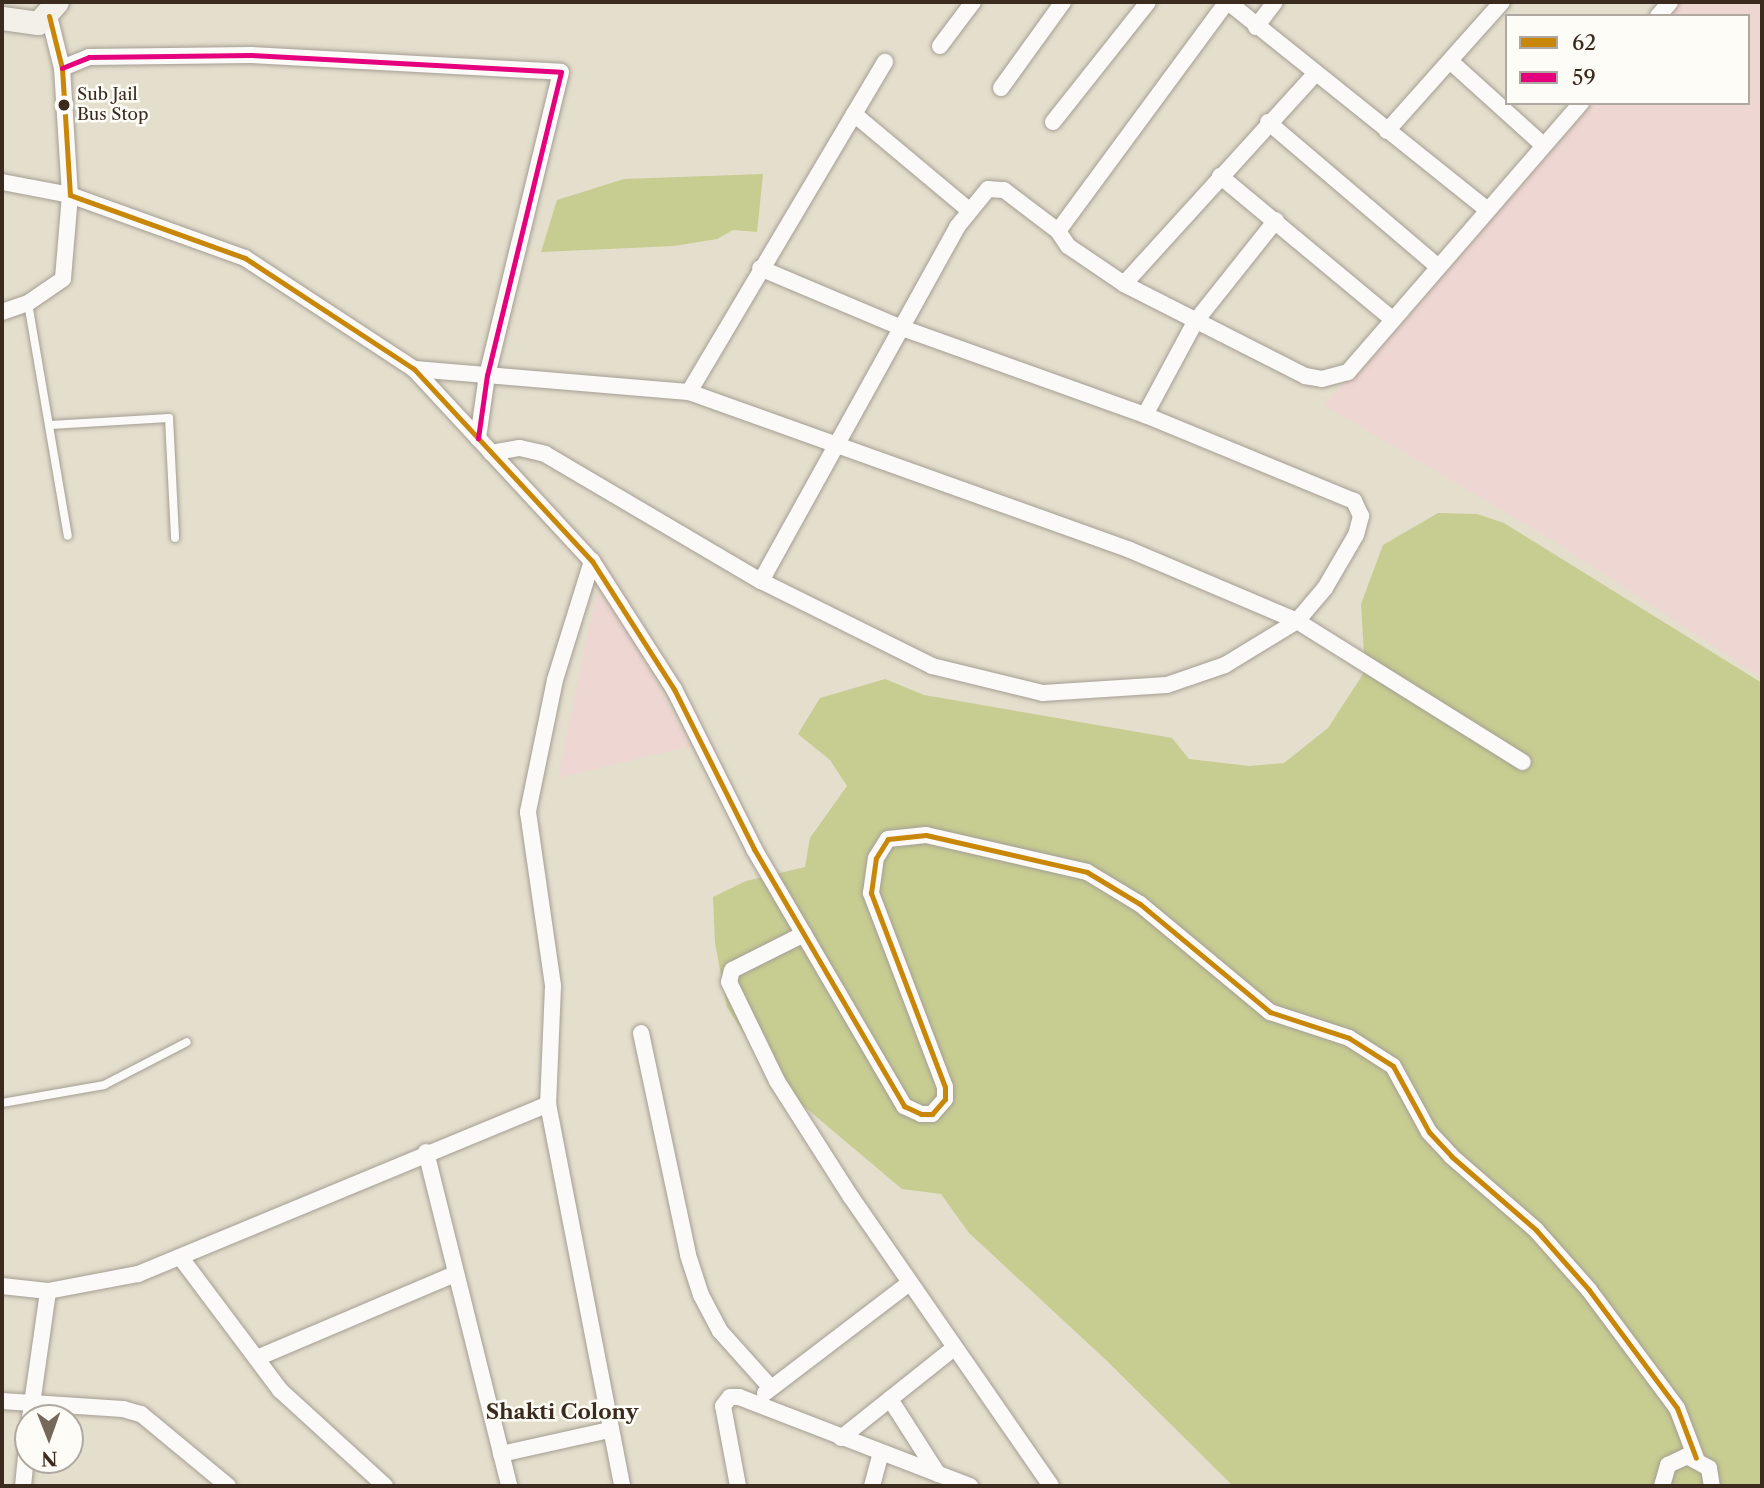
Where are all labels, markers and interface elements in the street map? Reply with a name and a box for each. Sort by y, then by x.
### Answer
legend [1505,14,1750,105]
text: 62 [1572,30,1596,55]
text: 59 [1572,65,1596,90]
place label: Sub Jail Bus Stop [77,85,148,125]
marker: Sub Jail Bus Stop [57,98,71,112]
district label: Shakti Colony [486,1399,638,1425]
north arrow [14,1404,84,1474]
text: N [41,1447,58,1470]

